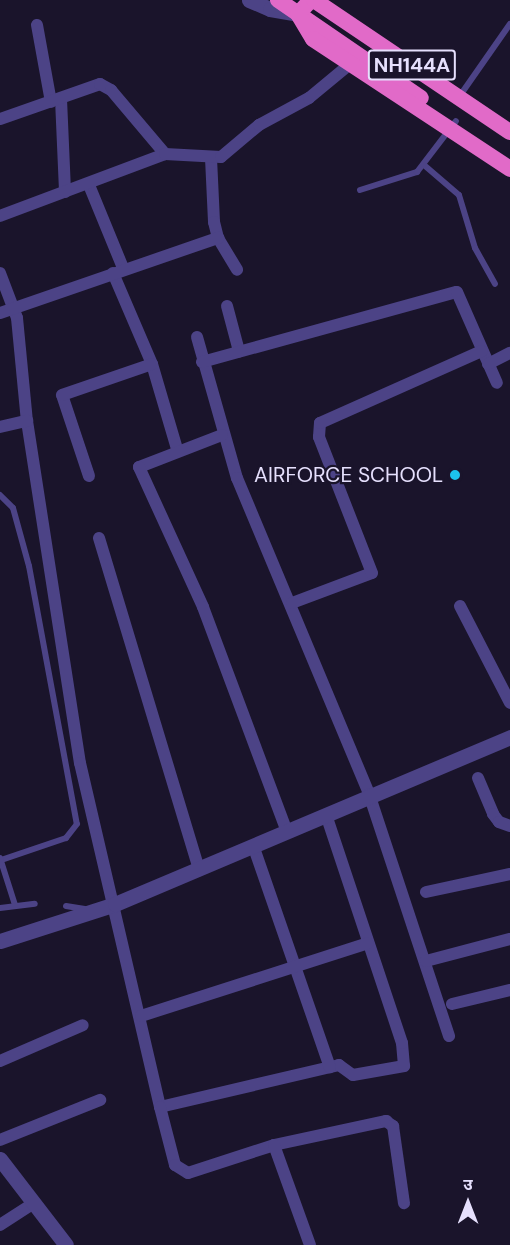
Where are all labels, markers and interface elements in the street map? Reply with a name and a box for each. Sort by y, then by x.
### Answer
road number: NH144A [367,48,457,82]
place label: AIRFORCE SCHOOL [254,462,443,488]
marker: AIRFORCE SCHOOL [448,468,462,482]
north arrow [438,1173,498,1233]
text: उ [463,1174,473,1195]

